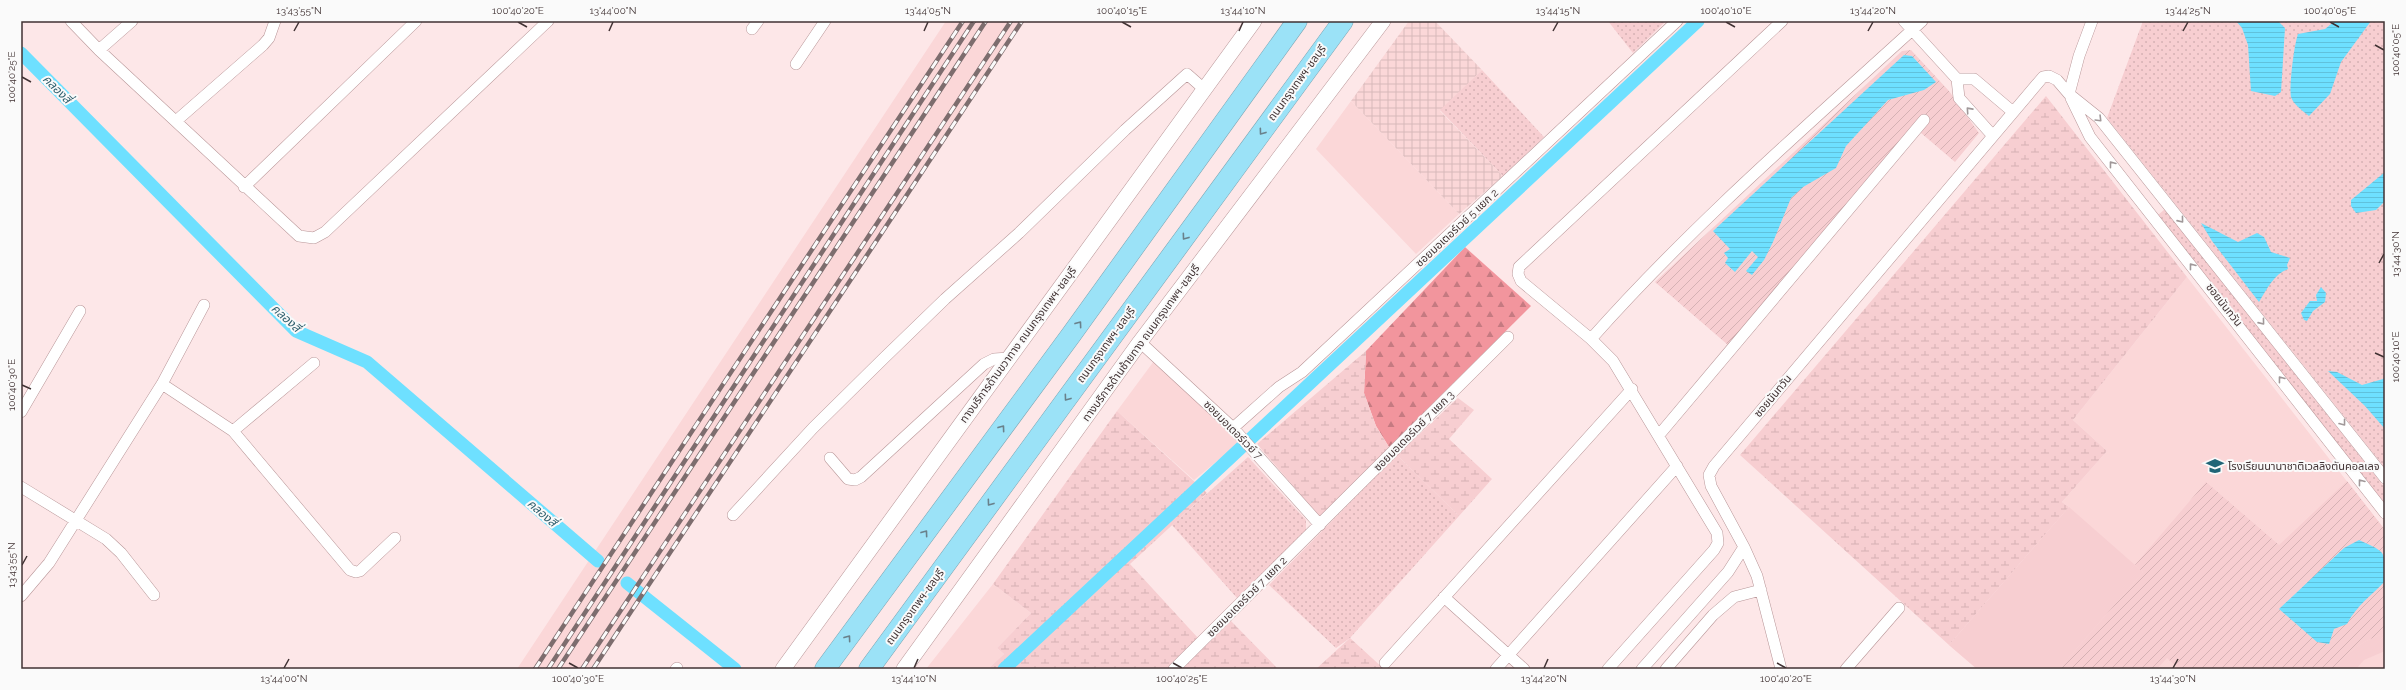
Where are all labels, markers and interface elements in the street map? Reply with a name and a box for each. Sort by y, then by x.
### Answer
text: 13°43'55"N [276,5,322,16]
text: 100°40'20"E [492,5,544,16]
text: 13°44'00"N [590,5,636,16]
text: 13°44'05"N [905,5,951,16]
text: 100°40'15"E [1097,5,1147,16]
text: 13°44'10"N [1220,5,1266,16]
text: 13°44'15"N [1536,5,1580,16]
text: 100°40'10"E [1701,5,1751,16]
text: 13°44'20"N [1850,5,1896,16]
text: 13°44'25"N [2165,5,2211,16]
text: 100°40'05"E [2304,5,2356,16]
text: 100°40'05"E [2390,24,2401,76]
street label: ถนนกรุงเทพฯ-ชลบุรี [1265,42,1329,123]
text: 100°40'25"E [6,51,17,103]
water label: คลองสี่ [40,70,77,108]
one-way arrow [1967,107,1974,115]
one-way arrow [2094,114,2102,122]
one-way arrow [1260,127,1267,134]
one-way arrow [2109,161,2116,168]
street label: ซอยมอเตอร์เวย์ 5 แยก 2 [1413,186,1501,270]
one-way arrow [2176,216,2183,223]
text: 13°44'30"N [2390,231,2401,277]
one-way arrow [1183,232,1190,239]
street label: ทางบริการด้านซ้ายทาง ถนนกรุงเทพฯ-ชลบุรี [1080,262,1202,424]
one-way arrow [2190,263,2197,270]
street label: ทางบริการด้านขวาทาง ถนนกรุงเทพฯ-ชลบุรี [957,264,1079,425]
street label: ซอยนันทวัน [2203,281,2245,329]
water label: คลองสี่ [269,300,306,336]
street label: ถนนกรุงเทพฯ-ชลบุรี [1074,305,1138,385]
one-way arrow [2257,317,2264,324]
one-way arrow [1074,321,1081,328]
text: 100°40'10"E [2390,332,2401,382]
text: 100°40'30"E [6,359,17,411]
street label: ซอยนันทวัน [1752,372,1794,420]
one-way arrow [2279,377,2286,384]
street label: ซอยมอเตอร์เวย์ 7 แยก 3 [1371,388,1457,474]
one-way arrow [1064,394,1072,401]
street label: ซอยมอเตอร์เวย์ 7 [1201,398,1265,462]
one-way arrow [2338,419,2345,426]
one-way arrow [997,426,1004,433]
school or university icon: โรงเรียนนานาชาติเวลลิงตันคอลเลจ [2205,456,2225,476]
place label: โรงเรียนนานาชาติเวลลิงตันคอลเลจ [2228,460,2380,473]
one-way arrow [2359,479,2366,486]
water label: คลองสี่ [524,495,563,531]
one-way arrow [987,499,995,506]
one-way arrow [920,530,928,537]
text: 13°43'55"N [6,542,17,588]
street label: ซอยมอเตอร์เวย์ 7 แยก 2 [1204,554,1290,640]
street label: ถนนกรุงเทพฯ-ชลบุรี [883,566,947,647]
one-way arrow [843,635,850,642]
text: 13°44'00"N [261,673,307,684]
text: 100°40'30"E [552,673,604,684]
text: 13°44'10"N [891,673,937,684]
text: 100°40'25"E [1156,673,1208,684]
text: 13°44'20"N [1521,673,1567,684]
text: 100°40'20"E [1760,673,1812,684]
text: 13°44'30"N [2150,673,2196,684]

